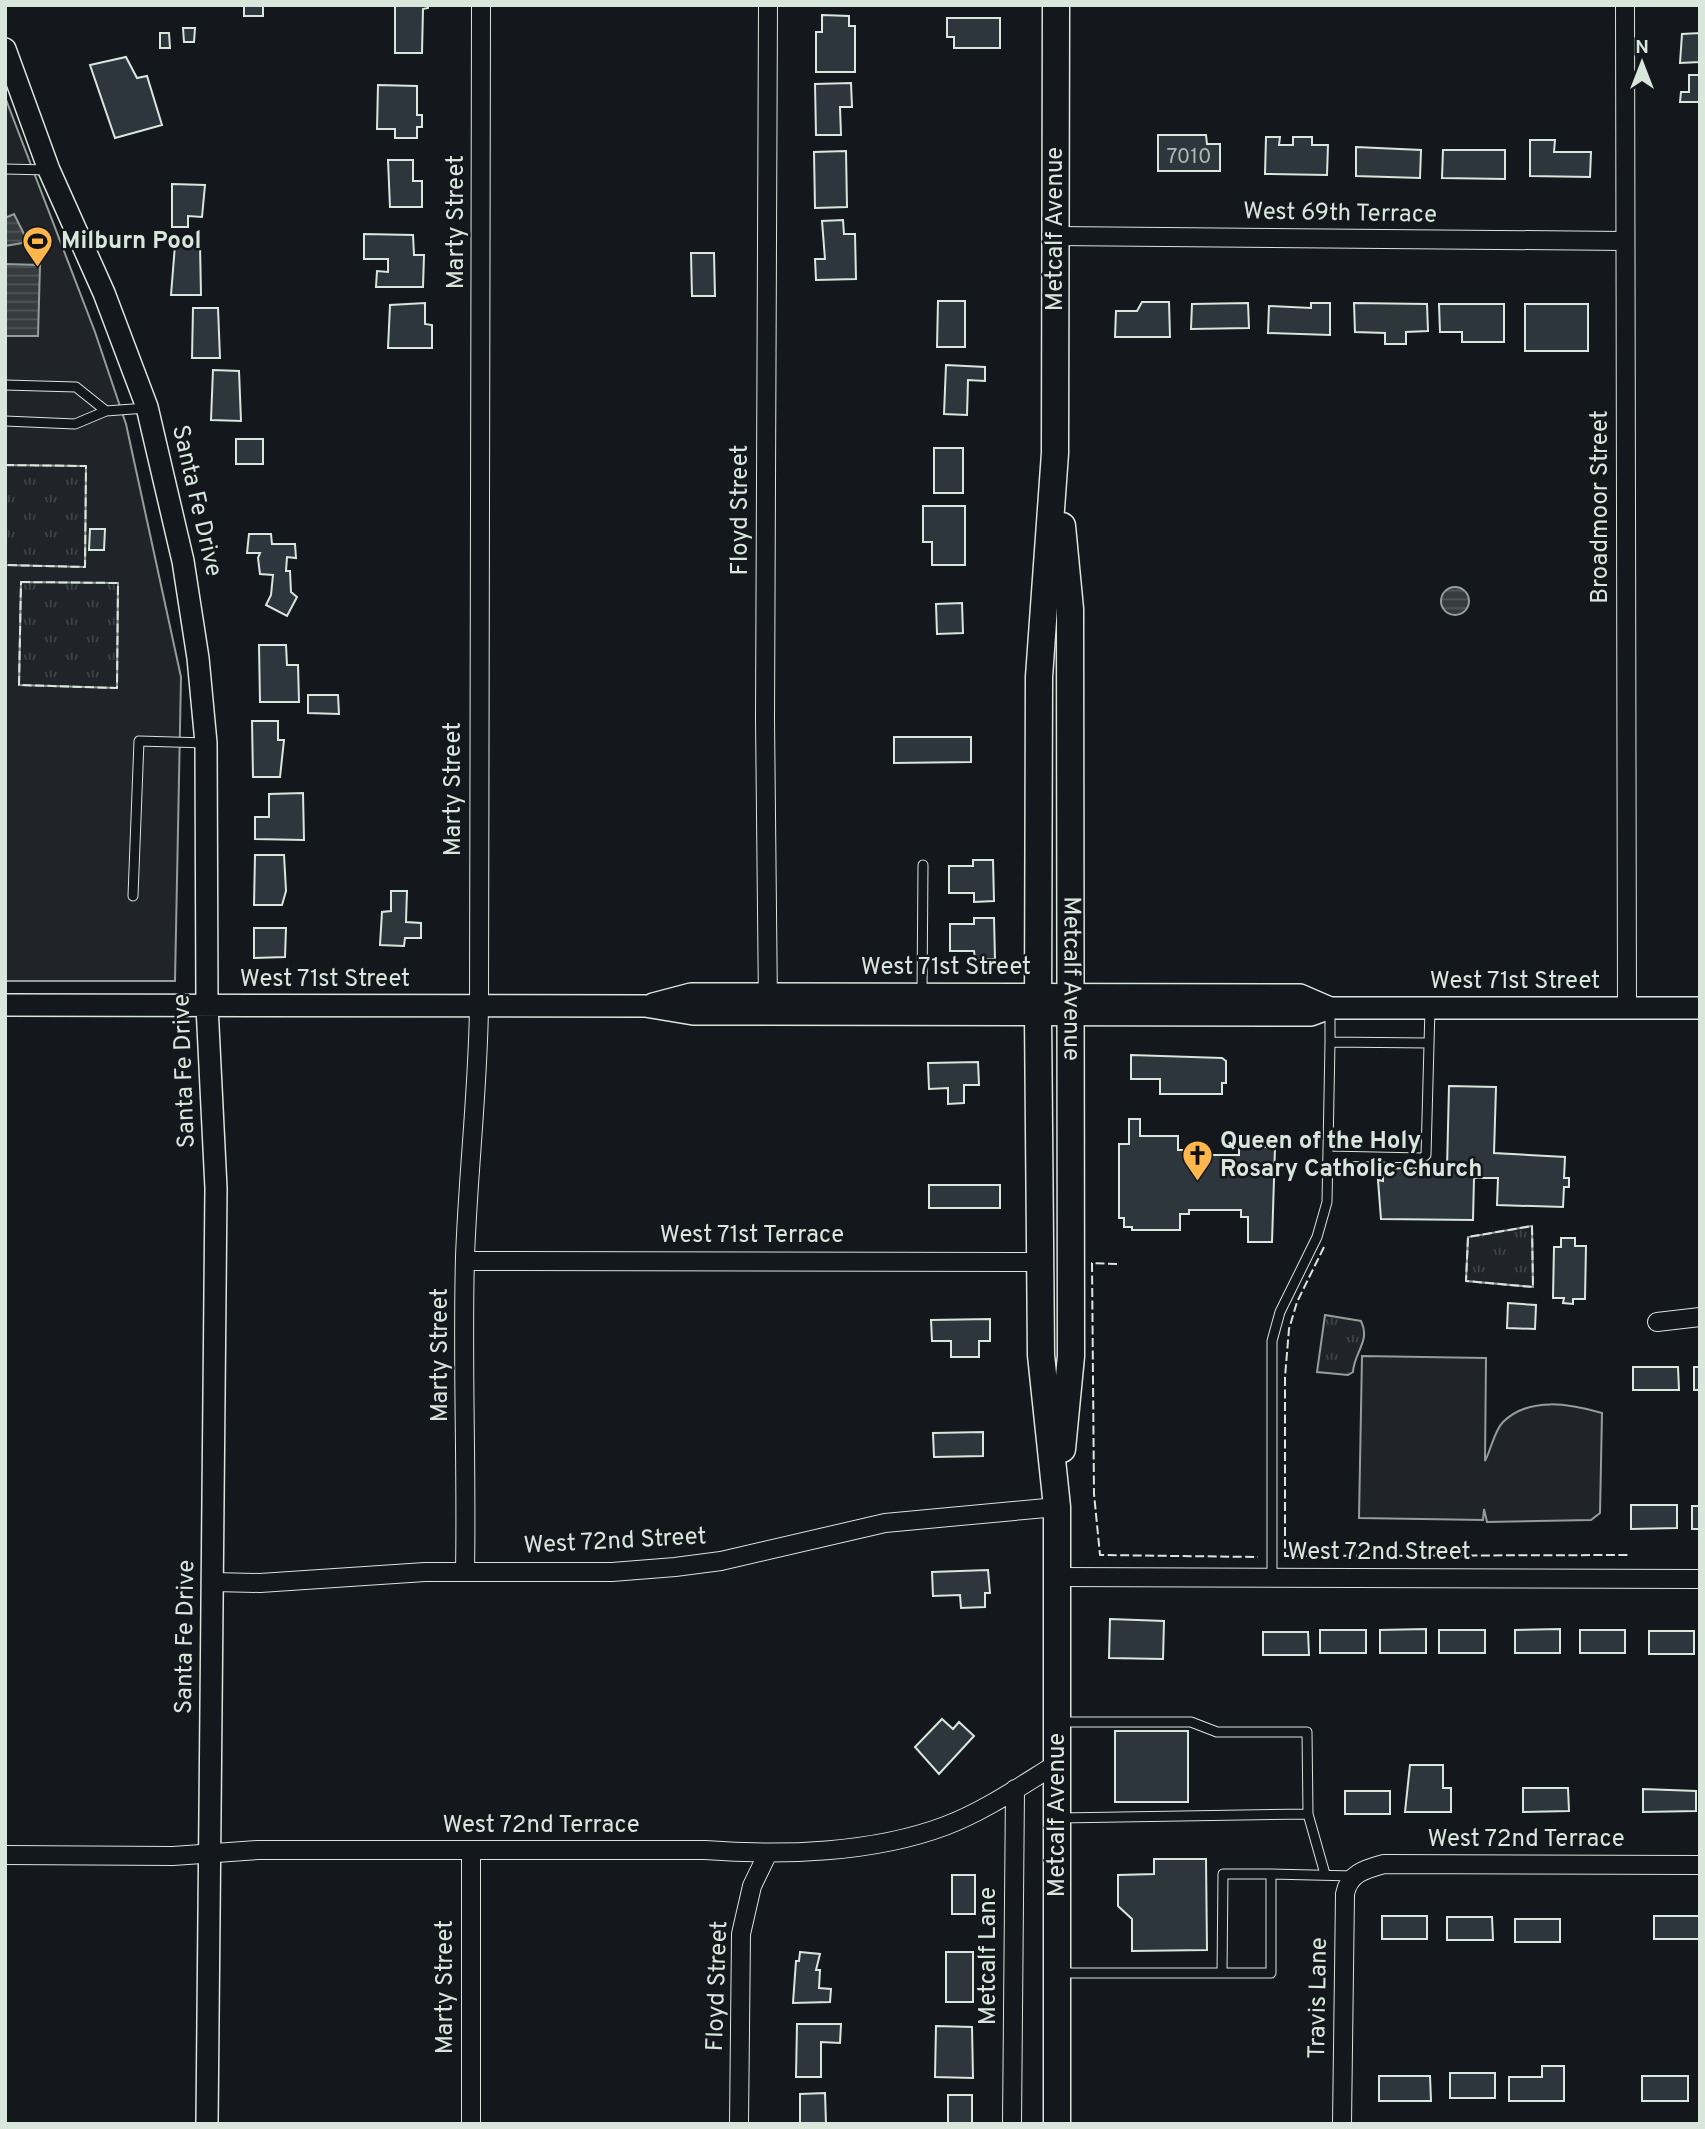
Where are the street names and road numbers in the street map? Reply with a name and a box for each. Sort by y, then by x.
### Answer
street label: Metcalf Avenue [1041,147,1071,311]
street label: Marty Street [442,155,472,289]
street label: West 69th Terrace [1243,197,1437,231]
street label: Broadmoor Street [1586,410,1616,604]
street label: Santa Fe Drive [164,422,228,580]
street label: Floyd Street [726,445,756,575]
street label: Marty Street [439,722,469,856]
street label: Metcalf Avenue [1055,896,1086,1061]
street label: West 71st Street [861,953,1031,983]
street label: West 71st Street [240,965,410,995]
street label: West 71st Street [1430,967,1600,997]
street label: Santa Fe Drive [167,993,203,1149]
street label: West 71st Terrace [660,1221,844,1251]
street label: Marty Street [426,1288,456,1422]
street label: West 72nd Street [523,1522,707,1562]
street label: West 72nd Street [1287,1538,1471,1568]
street label: Santa Fe Drive [170,1559,202,1715]
street label: Metcalf Avenue [1043,1733,1073,1897]
street label: West 72nd Terrace [442,1811,640,1841]
street label: West 72nd Terrace [1427,1825,1625,1855]
street label: Metcalf Lane [974,1887,1004,2025]
street label: Marty Street [431,1920,461,2054]
street label: Floyd Street [701,1920,735,2052]
street label: Travis Lane [1303,1937,1335,2059]

